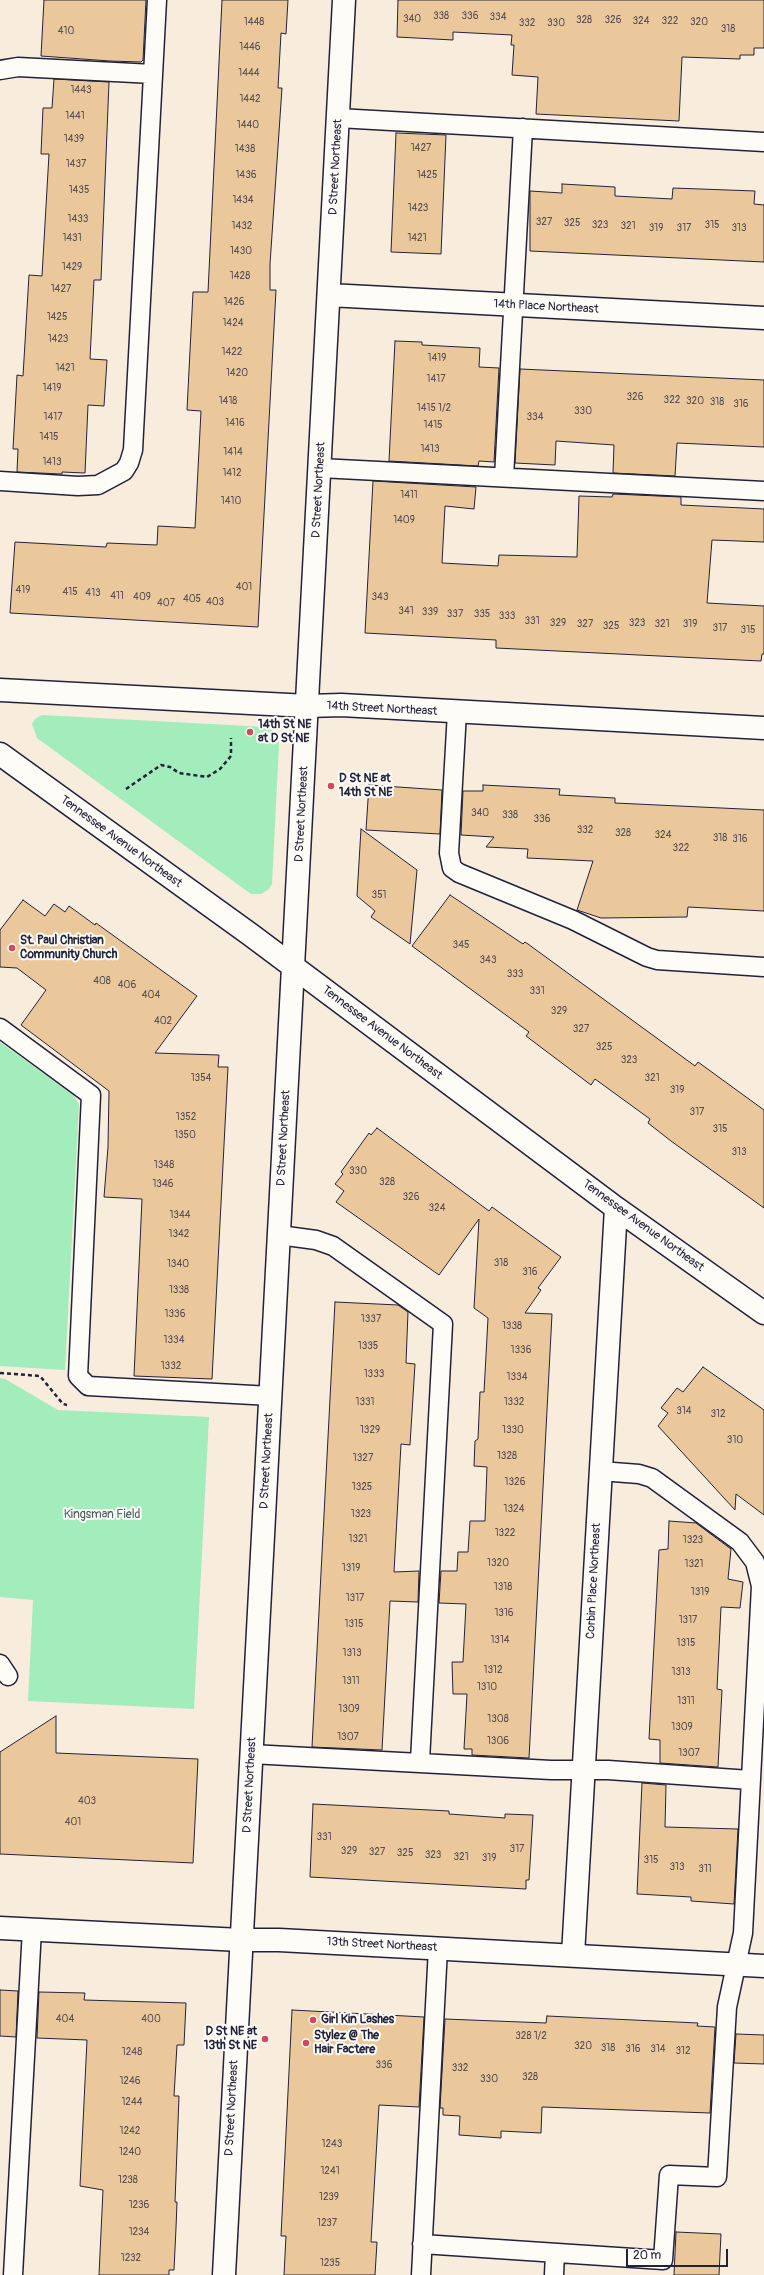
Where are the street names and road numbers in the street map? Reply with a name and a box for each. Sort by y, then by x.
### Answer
street label: D Street Northeast [326,119,346,215]
street label: 14th Place Northeast [493,297,599,317]
street label: D Street Northeast [309,442,329,538]
street label: 14th Street Northeast [326,699,438,719]
street label: D Street Northeast [292,766,312,862]
street label: Tennessee Avenue Northeast [57,793,185,891]
street label: Tennessee Avenue Northeast [319,983,445,1083]
street label: D Street Northeast [274,1090,294,1186]
street label: Tennessee Avenue Northeast [579,1177,707,1275]
street label: D Street Northeast [257,1413,277,1509]
street label: Corbin Place Northeast [584,1523,604,1639]
street label: D Street Northeast [240,1737,260,1833]
street label: 13th Street Northeast [326,1935,438,1955]
street label: D Street Northeast [222,2060,242,2156]

